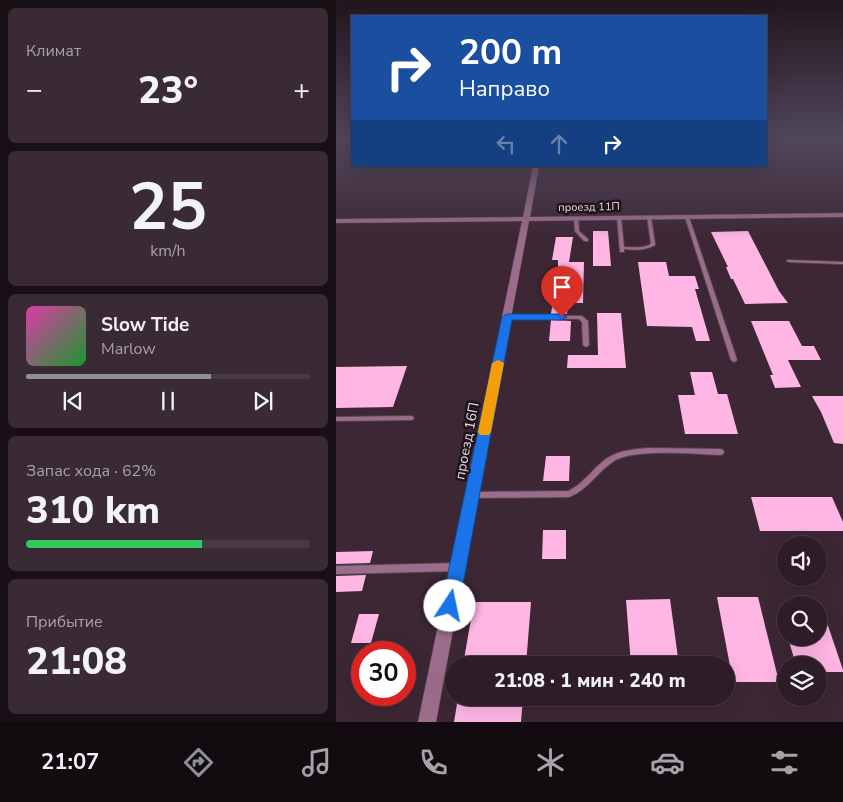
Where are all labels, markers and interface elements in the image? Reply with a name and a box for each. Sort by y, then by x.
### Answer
text: 200 m [459,29,562,76]
icon: right [376,35,441,100]
text: Климат [26,40,81,62]
text: 23° [138,65,198,116]
text: − [26,71,43,109]
text: + [293,71,310,109]
text: Направо [459,74,550,104]
icon: left [492,130,520,158]
icon: ahead [545,130,573,158]
icon: right [598,130,626,158]
text: 25 [129,163,207,252]
street label: проезд 11П [558,199,620,215]
text: km/h [150,240,186,262]
pin [541,266,583,317]
icon: arrive [548,273,576,301]
text: Slow Tide [101,312,189,338]
text: Marlow [101,338,156,360]
icon: previous [59,387,87,415]
icon: pause [154,387,182,415]
icon: next [249,387,277,415]
street label: проезд 16П [450,401,484,481]
text: Запас хода · 62% [26,460,156,482]
text: 310 km [26,485,160,536]
map controls [777,536,827,706]
button: sound [777,536,827,586]
position arrow [423,579,475,631]
button: search [777,596,827,646]
text: Прибытие [26,611,103,633]
text: 21:08 [26,636,127,687]
speed limit sign: 30 [351,641,416,706]
button: layers [777,656,827,706]
text: 21:08 · 1 мин · 240 m [494,668,686,694]
icon: directions [181,745,216,780]
icon: music [299,745,334,780]
icon: phone [416,745,451,780]
icon: climate [533,745,568,780]
icon: car [650,745,685,780]
icon: filters [767,745,802,780]
text: 21:07 [41,747,99,777]

